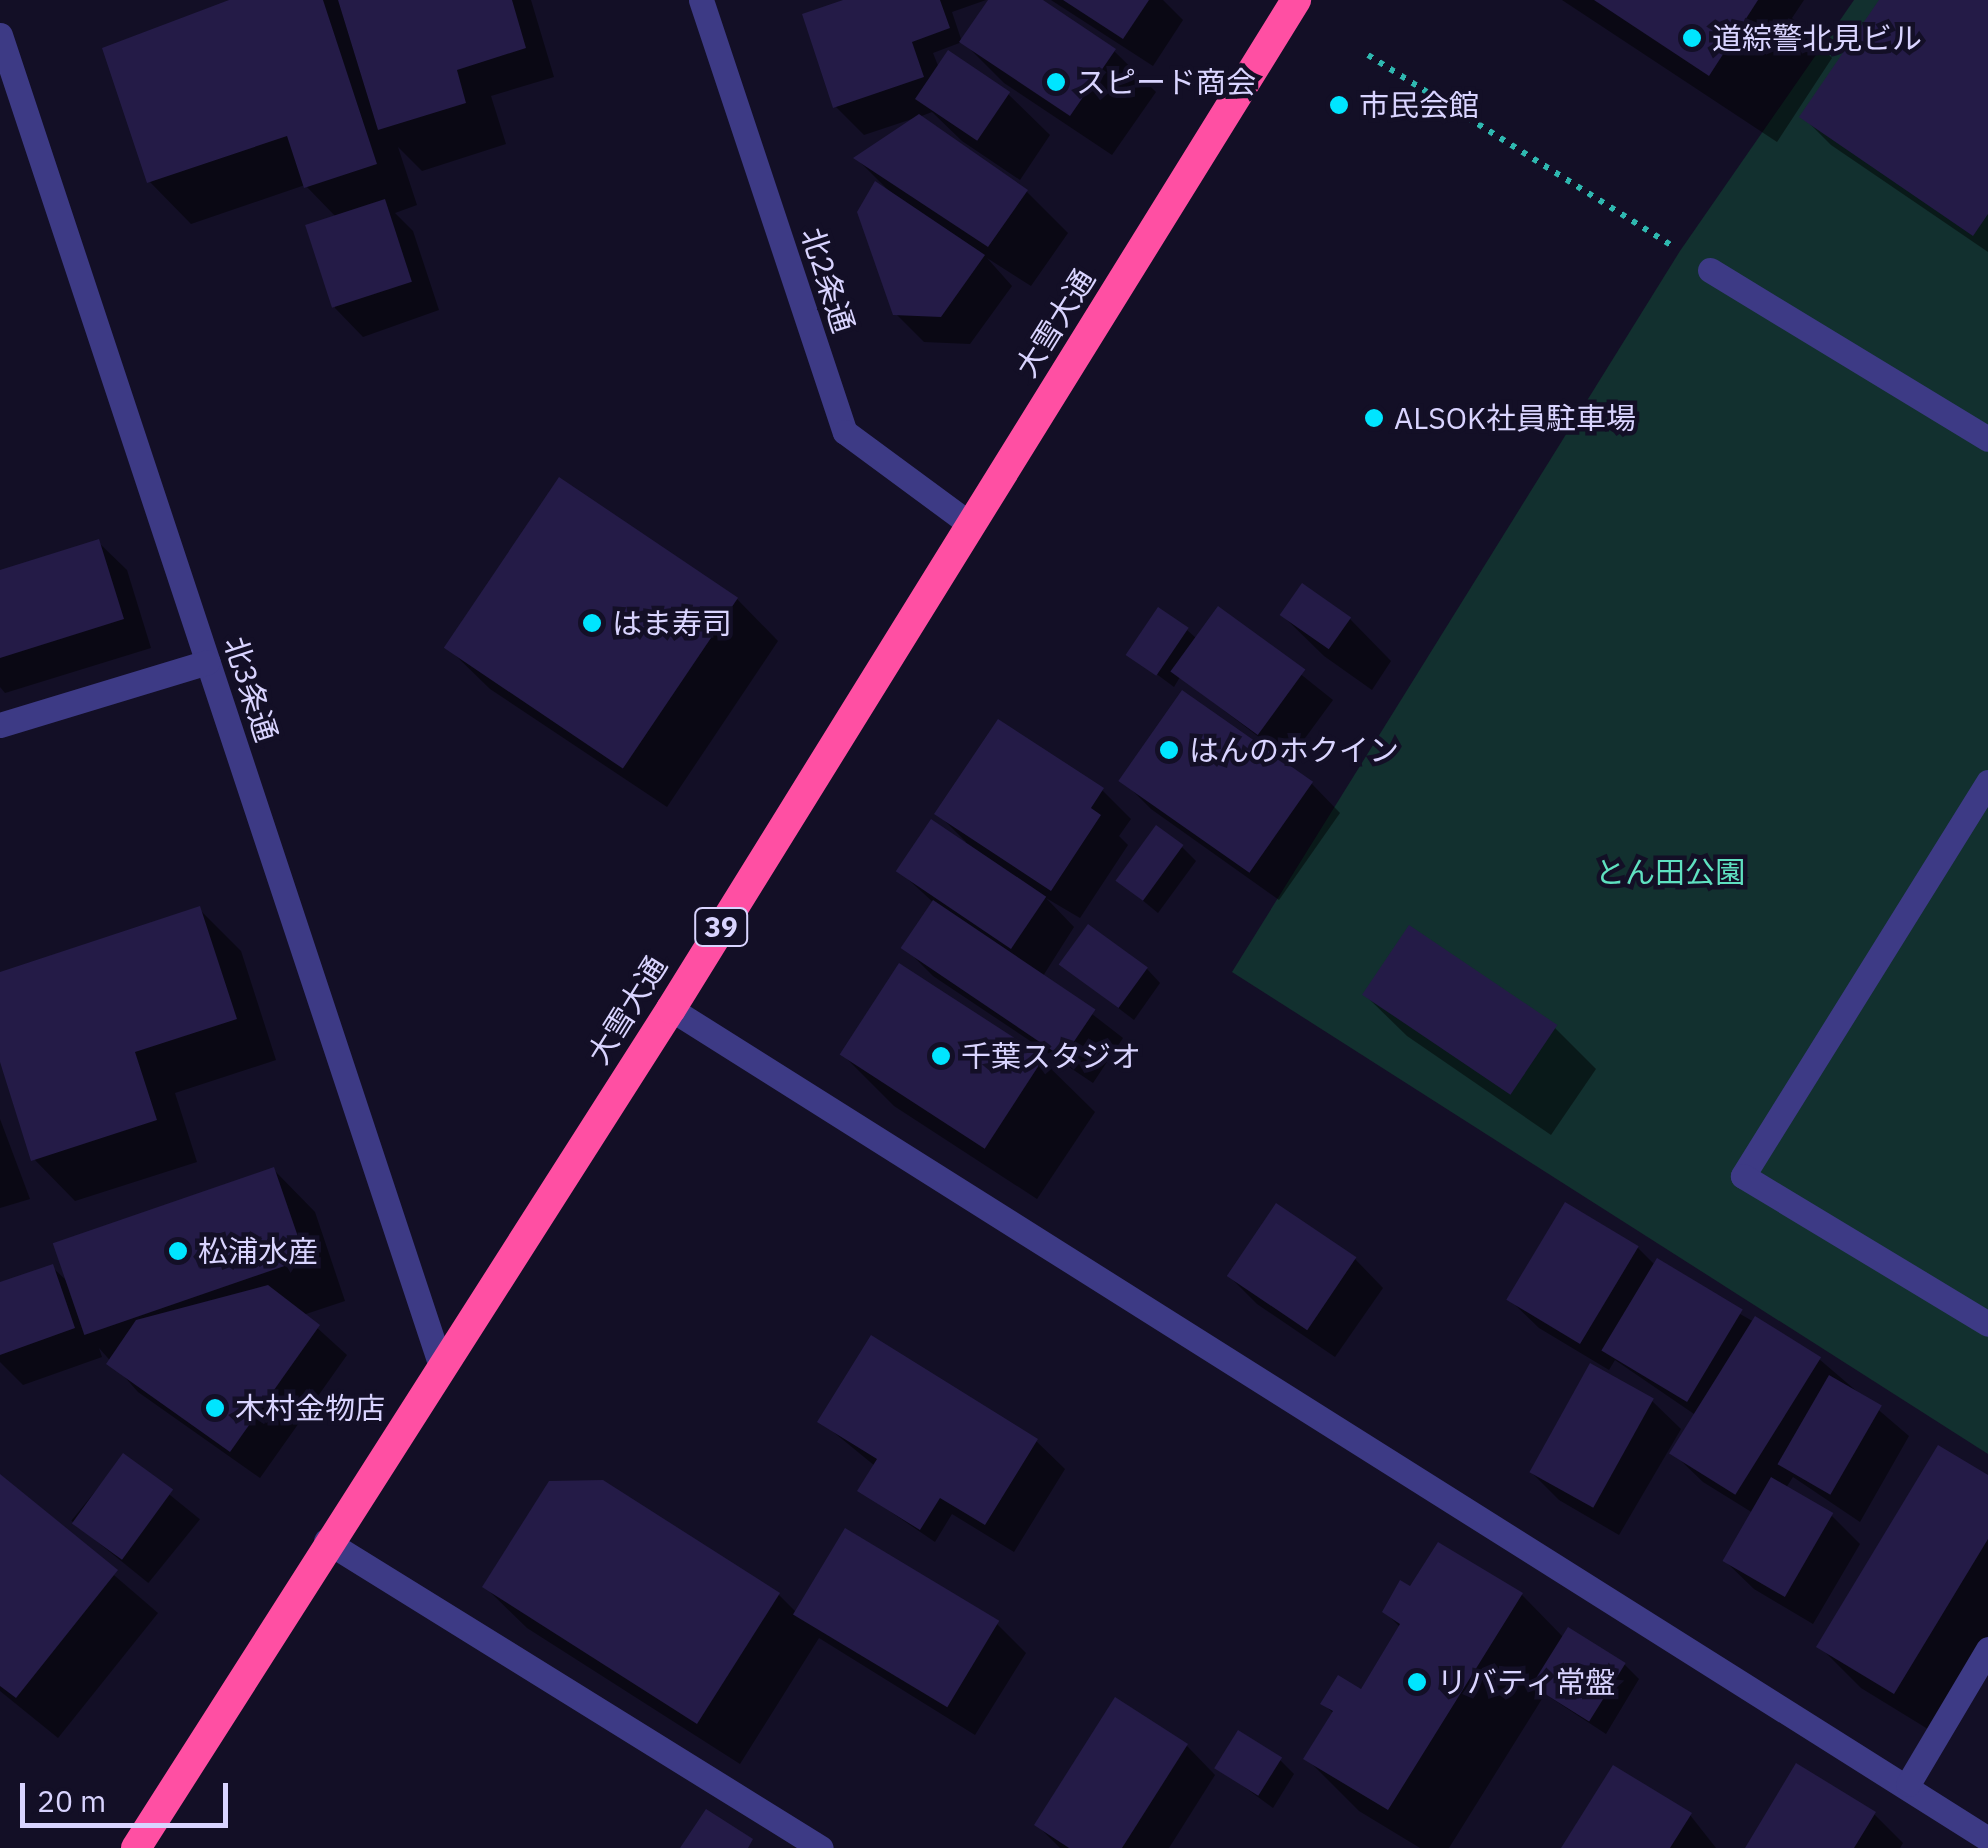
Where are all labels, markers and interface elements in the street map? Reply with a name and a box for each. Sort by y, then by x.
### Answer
place label: 道綜警北見ビル [1712,20,1922,56]
marker: 道綜警北見ビル [1681,27,1703,49]
place label: スピード商会 [1076,64,1256,100]
marker: スピード商会 [1045,71,1067,93]
place label: 市民会館 [1359,87,1479,123]
marker: 市民会館 [1328,94,1350,116]
street label: 北2条通 [794,223,862,337]
street label: 大雪大通 [1008,263,1102,383]
place label: ALSOK社員駐車場 [1394,400,1636,436]
marker: ALSOK社員駐車場 [1363,407,1385,429]
place label: はま寿司 [612,605,732,641]
marker: はま寿司 [581,612,603,634]
street label: 北3条通 [217,632,285,746]
place label: はんのホクイン [1189,732,1399,768]
marker: はんのホクイン [1158,739,1180,761]
park label: とん田公園 [1595,854,1745,890]
road number: 39 [694,904,748,950]
street label: 大雪大通 [580,950,674,1070]
place label: 千葉スタジオ [961,1038,1141,1074]
marker: 千葉スタジオ [930,1045,952,1067]
place label: 松浦水産 [198,1233,318,1269]
marker: 松浦水産 [167,1240,189,1262]
place label: 木村金物店 [235,1390,385,1426]
marker: 木村金物店 [204,1397,226,1419]
place label: リバティ常盤 [1437,1664,1617,1700]
marker: リバティ常盤 [1406,1671,1428,1693]
scale bar [25,1763,232,1825]
text: 20 m [37,1781,106,1820]

